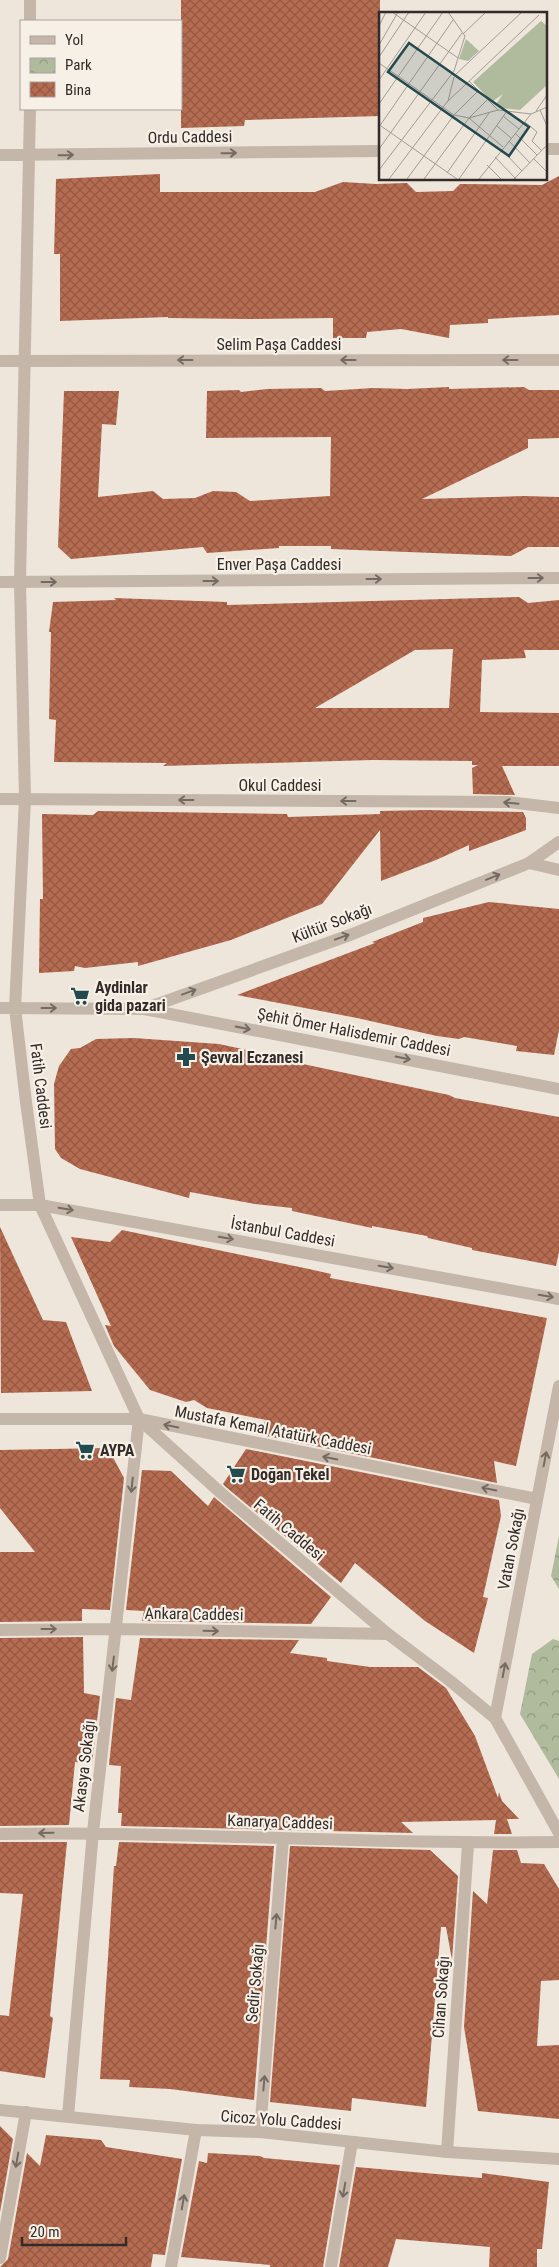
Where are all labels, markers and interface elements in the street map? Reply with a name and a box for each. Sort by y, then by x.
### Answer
inset map [379,12,546,180]
legend [20,20,182,110]
text: Yol [65,31,83,49]
text: Park [65,56,92,74]
text: Bina [65,81,91,99]
street label: Ordu Caddesi [147,127,233,147]
one-way arrow [220,148,236,158]
one-way arrow [58,150,74,159]
street label: Selim Paşa Caddesi [216,335,342,354]
one-way arrow [178,355,194,365]
one-way arrow [340,355,356,365]
one-way arrow [503,355,519,365]
street label: Enver Paşa Caddesi [217,555,341,574]
one-way arrow [528,573,544,583]
one-way arrow [365,574,381,584]
one-way arrow [203,576,219,585]
one-way arrow [40,577,56,587]
street label: Okul Caddesi [239,776,321,795]
one-way arrow [178,795,194,805]
one-way arrow [340,796,356,806]
one-way arrow [503,798,519,808]
one-way arrow [485,872,500,881]
street label: Kültür Sokağı [289,899,375,947]
one-way arrow [334,932,350,941]
place label: Aydinlar gida pazari [95,978,166,1015]
supermarket icon: Aydinlar gida pazari [69,985,91,1007]
one-way arrow [181,987,197,996]
one-way arrow [40,1003,56,1013]
street label: Şehit Ömer Halisdemir Caddesi [256,1004,452,1060]
one-way arrow [235,1023,251,1033]
street label: Fatih Caddesi [26,1042,56,1130]
pharmacy icon: Şevval Eczanesi [175,1046,197,1068]
place label: Şevval Eczanesi [201,1048,303,1067]
one-way arrow [394,1054,410,1063]
one-way arrow [57,1205,73,1215]
street label: İstanbul Caddesi [229,1213,337,1251]
one-way arrow [217,1234,233,1244]
one-way arrow [377,1263,393,1273]
one-way arrow [537,1292,553,1302]
street label: Mustafa Kemal Atatürk Caddesi [173,1402,373,1458]
one-way arrow [163,1420,179,1430]
supermarket icon: AYPA [74,1439,96,1461]
place label: AYPA [100,1441,135,1460]
one-way arrow [322,1452,338,1462]
one-way arrow [540,1452,550,1468]
supermarket icon: Doğan Tekel [225,1463,247,1485]
place label: Doğan Tekel [251,1465,330,1484]
one-way arrow [127,1477,137,1493]
one-way arrow [482,1484,498,1494]
street label: Fatih Caddesi [250,1495,328,1565]
street label: Vatan Sokağı [494,1506,528,1592]
street label: Ankara Caddesi [144,1604,244,1624]
one-way arrow [40,1624,56,1634]
one-way arrow [203,1626,219,1635]
one-way arrow [108,1656,118,1672]
one-way arrow [500,1663,509,1679]
street label: Akasya Sokağı [69,1719,99,1813]
street label: Kanarya Caddesi [227,1811,333,1833]
one-way arrow [39,1828,55,1838]
one-way arrow [272,1913,281,1929]
street label: Sedir Sokağı [242,1943,268,2023]
street label: Cihan Sokağı [429,1955,453,2039]
one-way arrow [259,2075,268,2091]
street label: Cicoz Yolu Caddesi [220,2106,342,2134]
one-way arrow [12,2152,22,2168]
one-way arrow [339,2181,349,2197]
one-way arrow [178,2194,188,2210]
scale bar [22,2214,126,2246]
text: 20 m [30,2223,60,2241]

